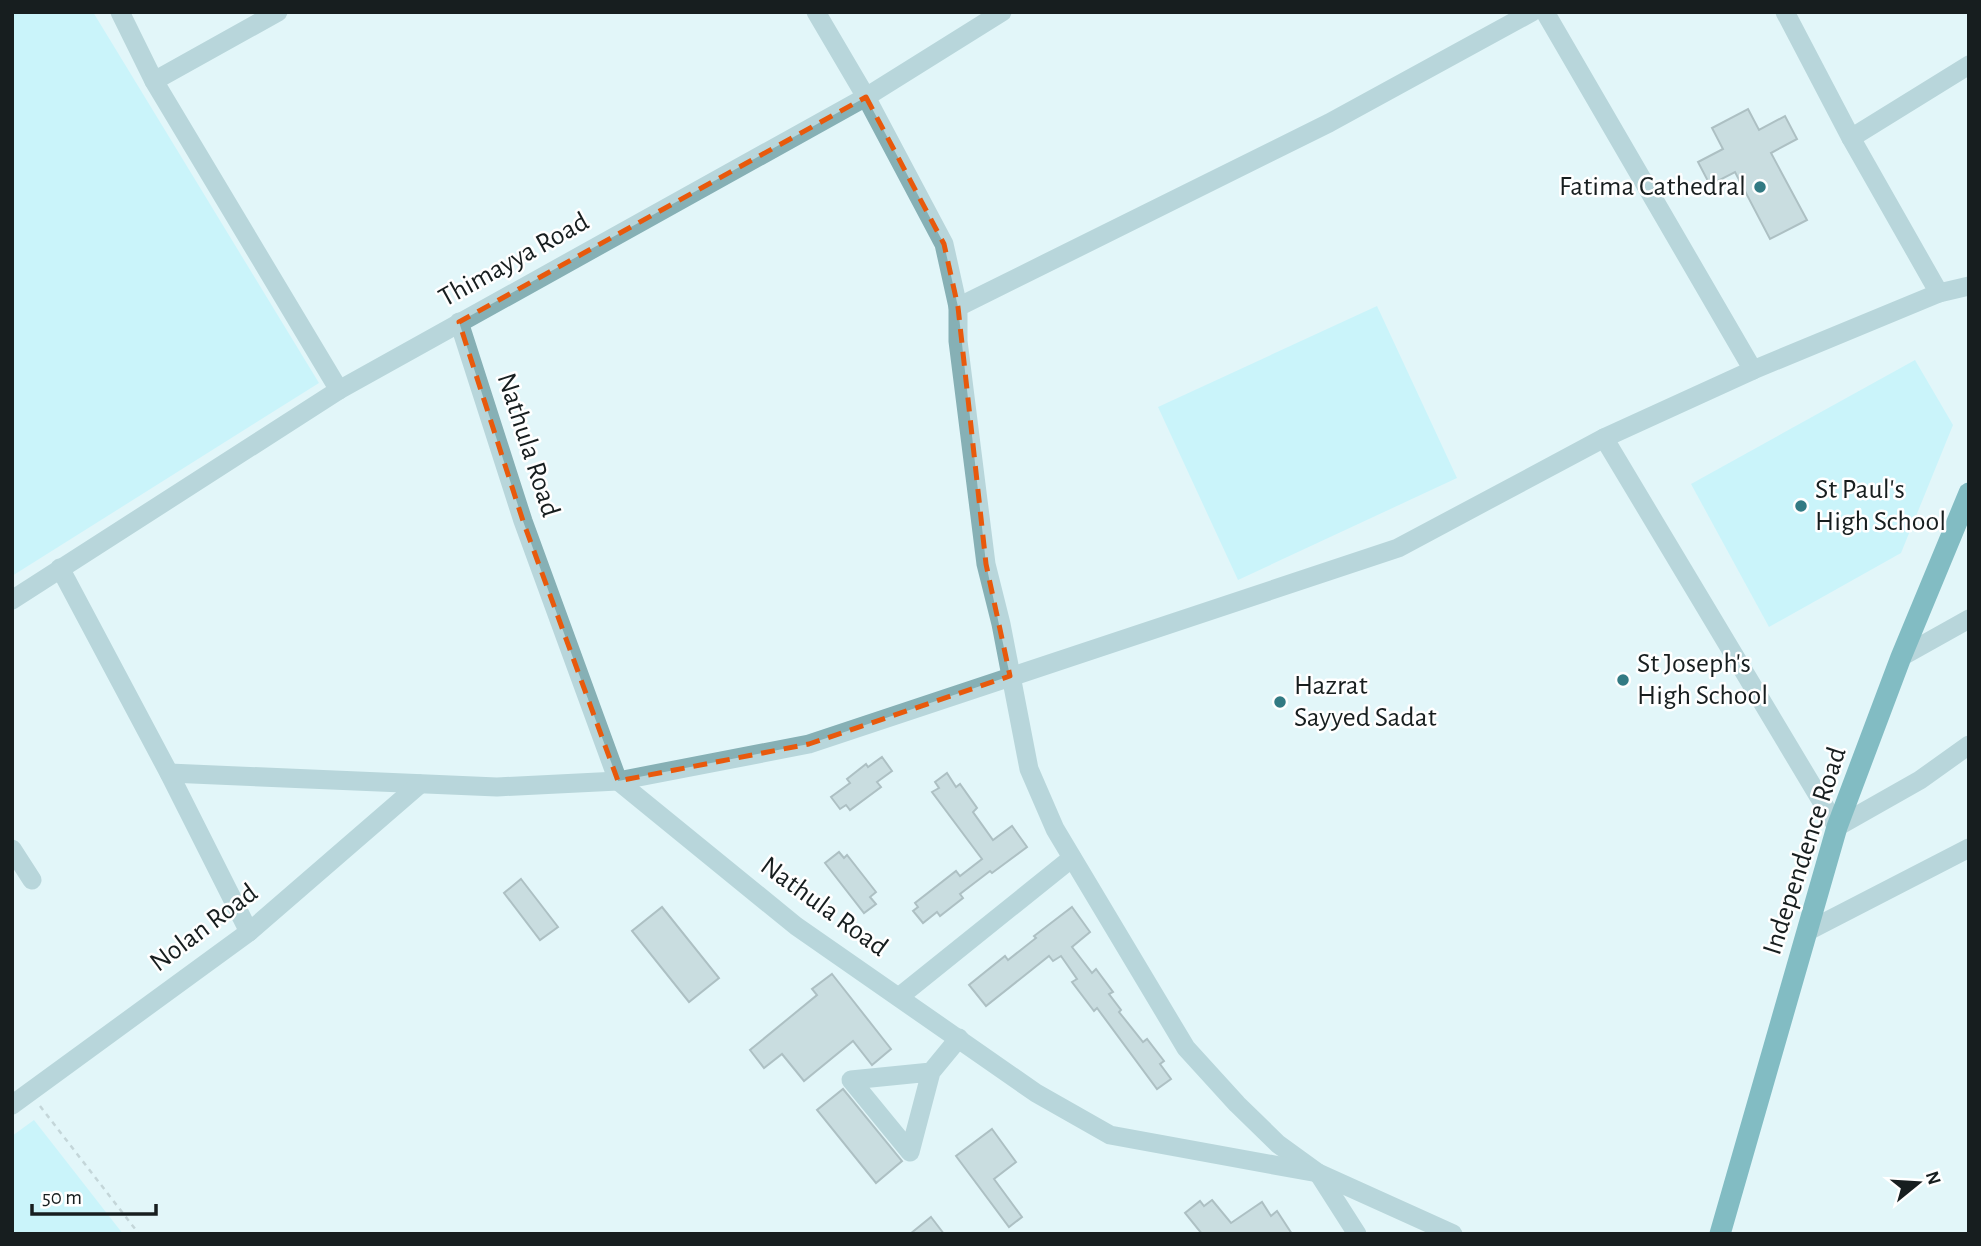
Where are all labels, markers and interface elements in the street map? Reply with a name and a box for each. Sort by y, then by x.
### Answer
place label: Fatima Cathedral [1559,173,1746,201]
marker: Fatima Cathedral [1752,179,1768,195]
street label: Thimayya Road [434,207,594,313]
street label: Nathula Road [492,370,564,520]
place label: St Paul's High School [1815,476,1946,536]
marker: St Paul's High School [1793,498,1809,514]
place label: St Joseph's High School [1637,650,1768,710]
place label: Hazrat Sayyed Sadat [1294,672,1437,732]
marker: St Joseph's High School [1615,672,1631,688]
marker: Hazrat Sayyed Sadat [1272,694,1288,710]
street label: Independence Road [1758,744,1852,958]
street label: Nathula Road [755,852,893,962]
street label: Nolan Road [145,879,263,977]
north arrow [1883,1148,1953,1218]
text: N [1922,1169,1944,1187]
scale bar [32,1172,156,1216]
text: 50 m [42,1187,82,1208]

